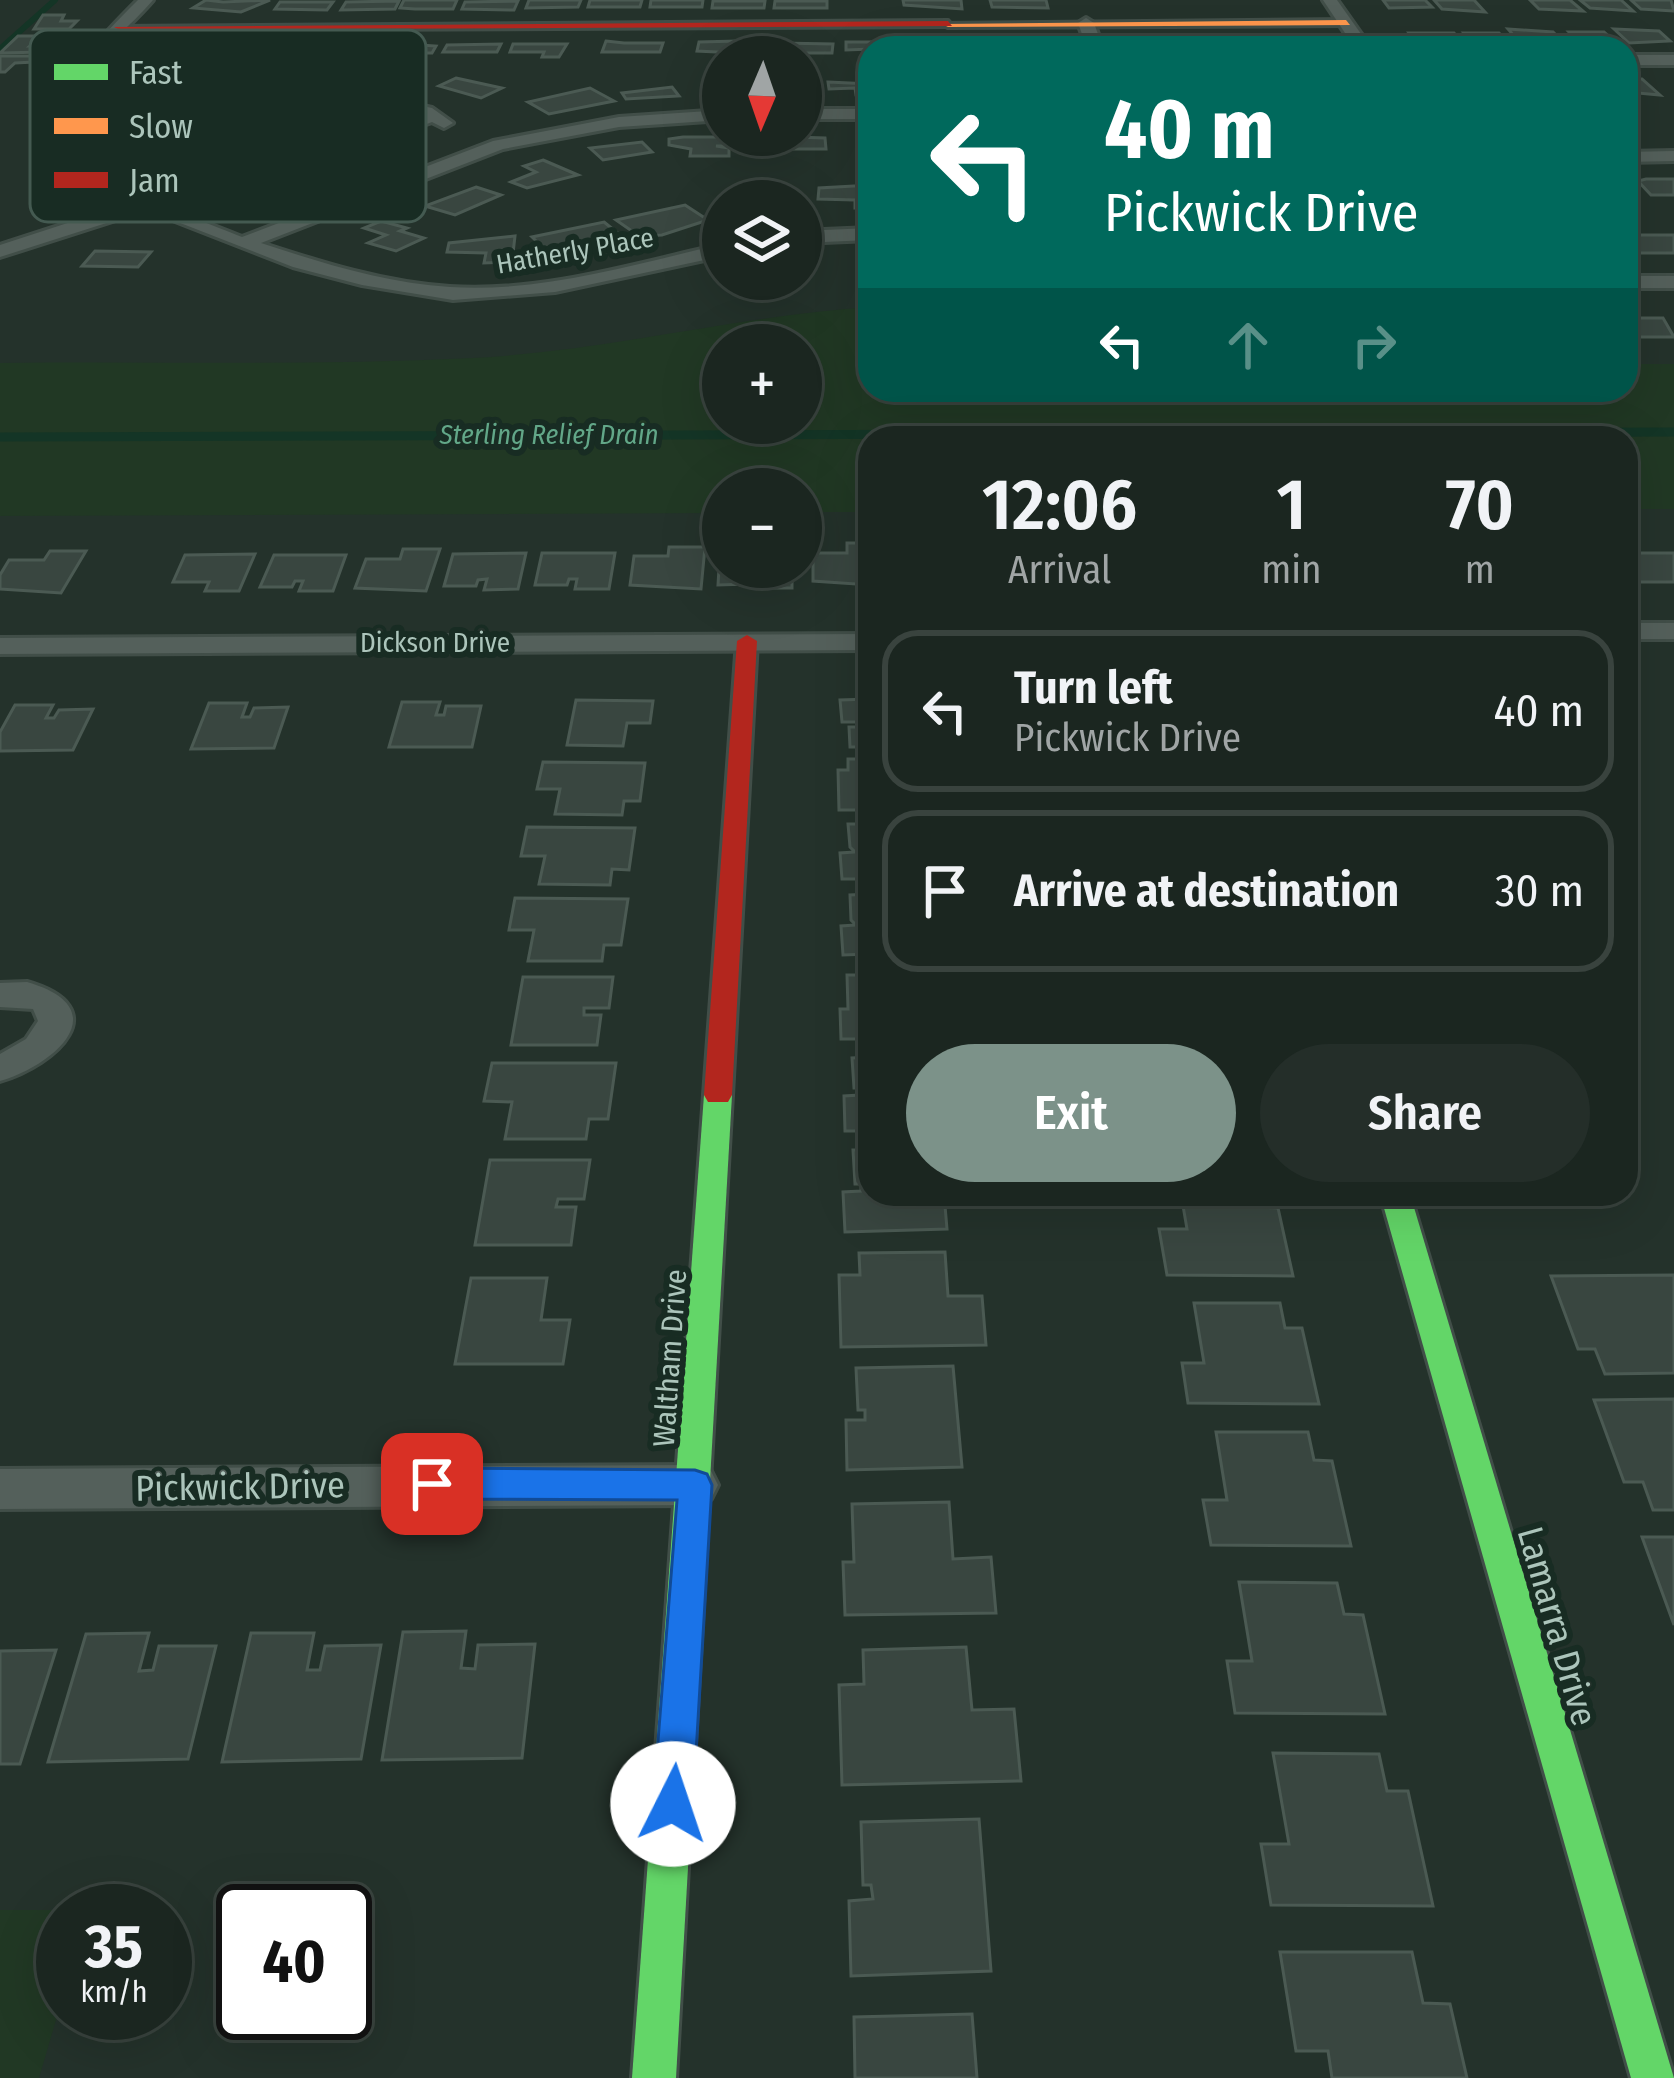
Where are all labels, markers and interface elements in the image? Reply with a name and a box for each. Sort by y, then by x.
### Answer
legend [30,30,426,222]
north arrow [702,36,822,156]
map controls [702,36,822,588]
text: Fast [129,53,183,93]
text: 40 m [1104,79,1275,180]
icon: left [906,84,1062,240]
text: Slow [129,107,193,147]
text: Jam [129,161,180,201]
button: layers [702,180,822,300]
text: Pickwick Drive [1104,181,1418,245]
street label: Hatherly Place [494,221,656,281]
icon: left [1089,312,1155,378]
icon: ahead [1215,312,1281,378]
icon: right [1341,312,1407,378]
button: + [702,324,822,444]
water label: Sterling Relief Drain [438,419,659,451]
text: 12:06 [982,462,1137,548]
text: 1 [1276,462,1306,548]
text: 70 [1446,462,1514,548]
button: − [702,468,822,588]
text: Arrival [1008,547,1111,593]
text: min [1261,547,1322,593]
text: m [1465,547,1495,593]
street label: Dickson Drive [360,627,510,659]
text: Turn left [1014,661,1173,715]
icon: left [912,678,978,744]
text: 40 m [1494,684,1584,738]
text: Pickwick Drive [1014,715,1241,761]
icon: arrive [912,858,978,924]
text: Arrive at destination [1014,864,1399,918]
text: 30 m [1495,864,1584,918]
button: Exit [906,1044,1236,1182]
button: Share [1260,1044,1590,1182]
street label: Waltham Drive [646,1268,694,1448]
pin [381,1433,483,1535]
icon: arrive [399,1451,465,1517]
street label: Pickwick Drive [135,1463,345,1511]
street label: Lamarra Drive [1508,1522,1606,1731]
position arrow [610,1741,736,1867]
speed limit sign: 40 [216,1884,372,2040]
text: 35 [85,1911,143,1983]
text: km/h [81,1974,147,2010]

